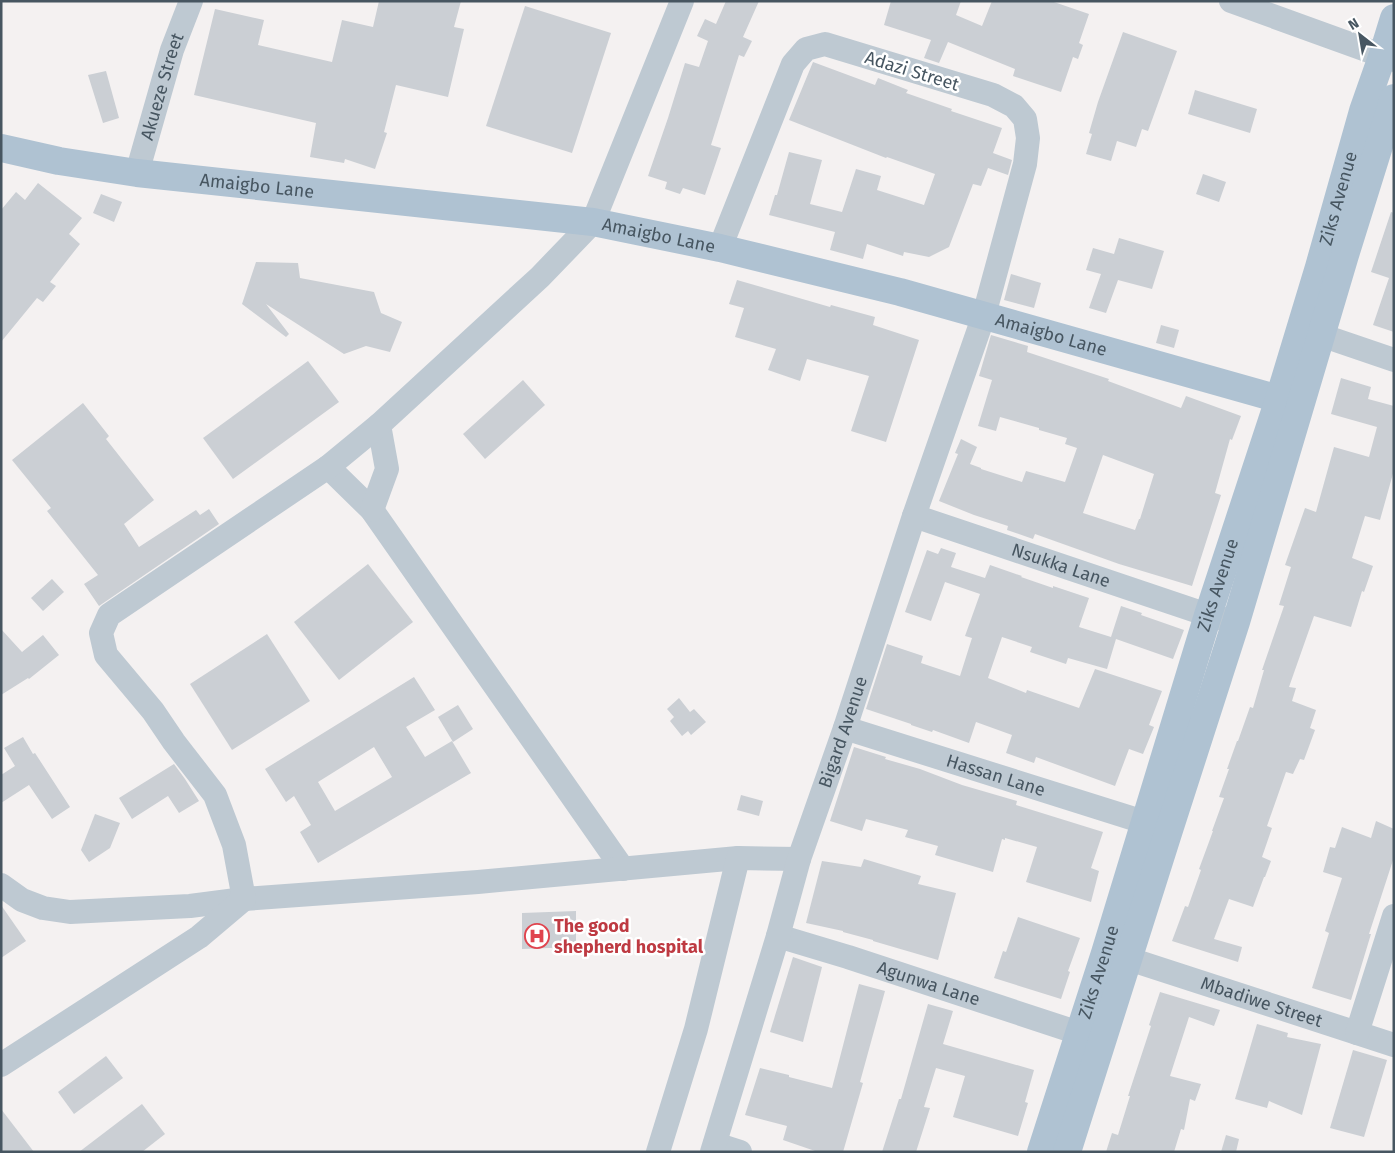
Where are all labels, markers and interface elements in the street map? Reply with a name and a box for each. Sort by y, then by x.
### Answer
north arrow [1335,10,1385,60]
text: N [1345,15,1362,34]
street label: Akueze Street [136,29,189,143]
street label: Adazi Street [862,46,962,96]
street label: Ziks Avenue [1315,149,1362,248]
street label: Amaigbo Lane [199,169,315,203]
street label: Amaigbo Lane [600,213,717,258]
street label: Amaigbo Lane [993,308,1109,361]
street label: Ziks Avenue [1193,536,1243,634]
street label: Nsukka Lane [1009,539,1113,592]
street label: Bigard Avenue [814,673,872,791]
street label: Hassan Lane [944,750,1048,801]
place label: The good shepherd hospital [554,915,704,958]
hospital icon: The good shepherd hospital [524,923,550,949]
street label: Ziks Avenue [1074,923,1124,1021]
street label: Agunwa Lane [874,956,983,1011]
street label: Mbadiwe Street [1198,972,1326,1032]

